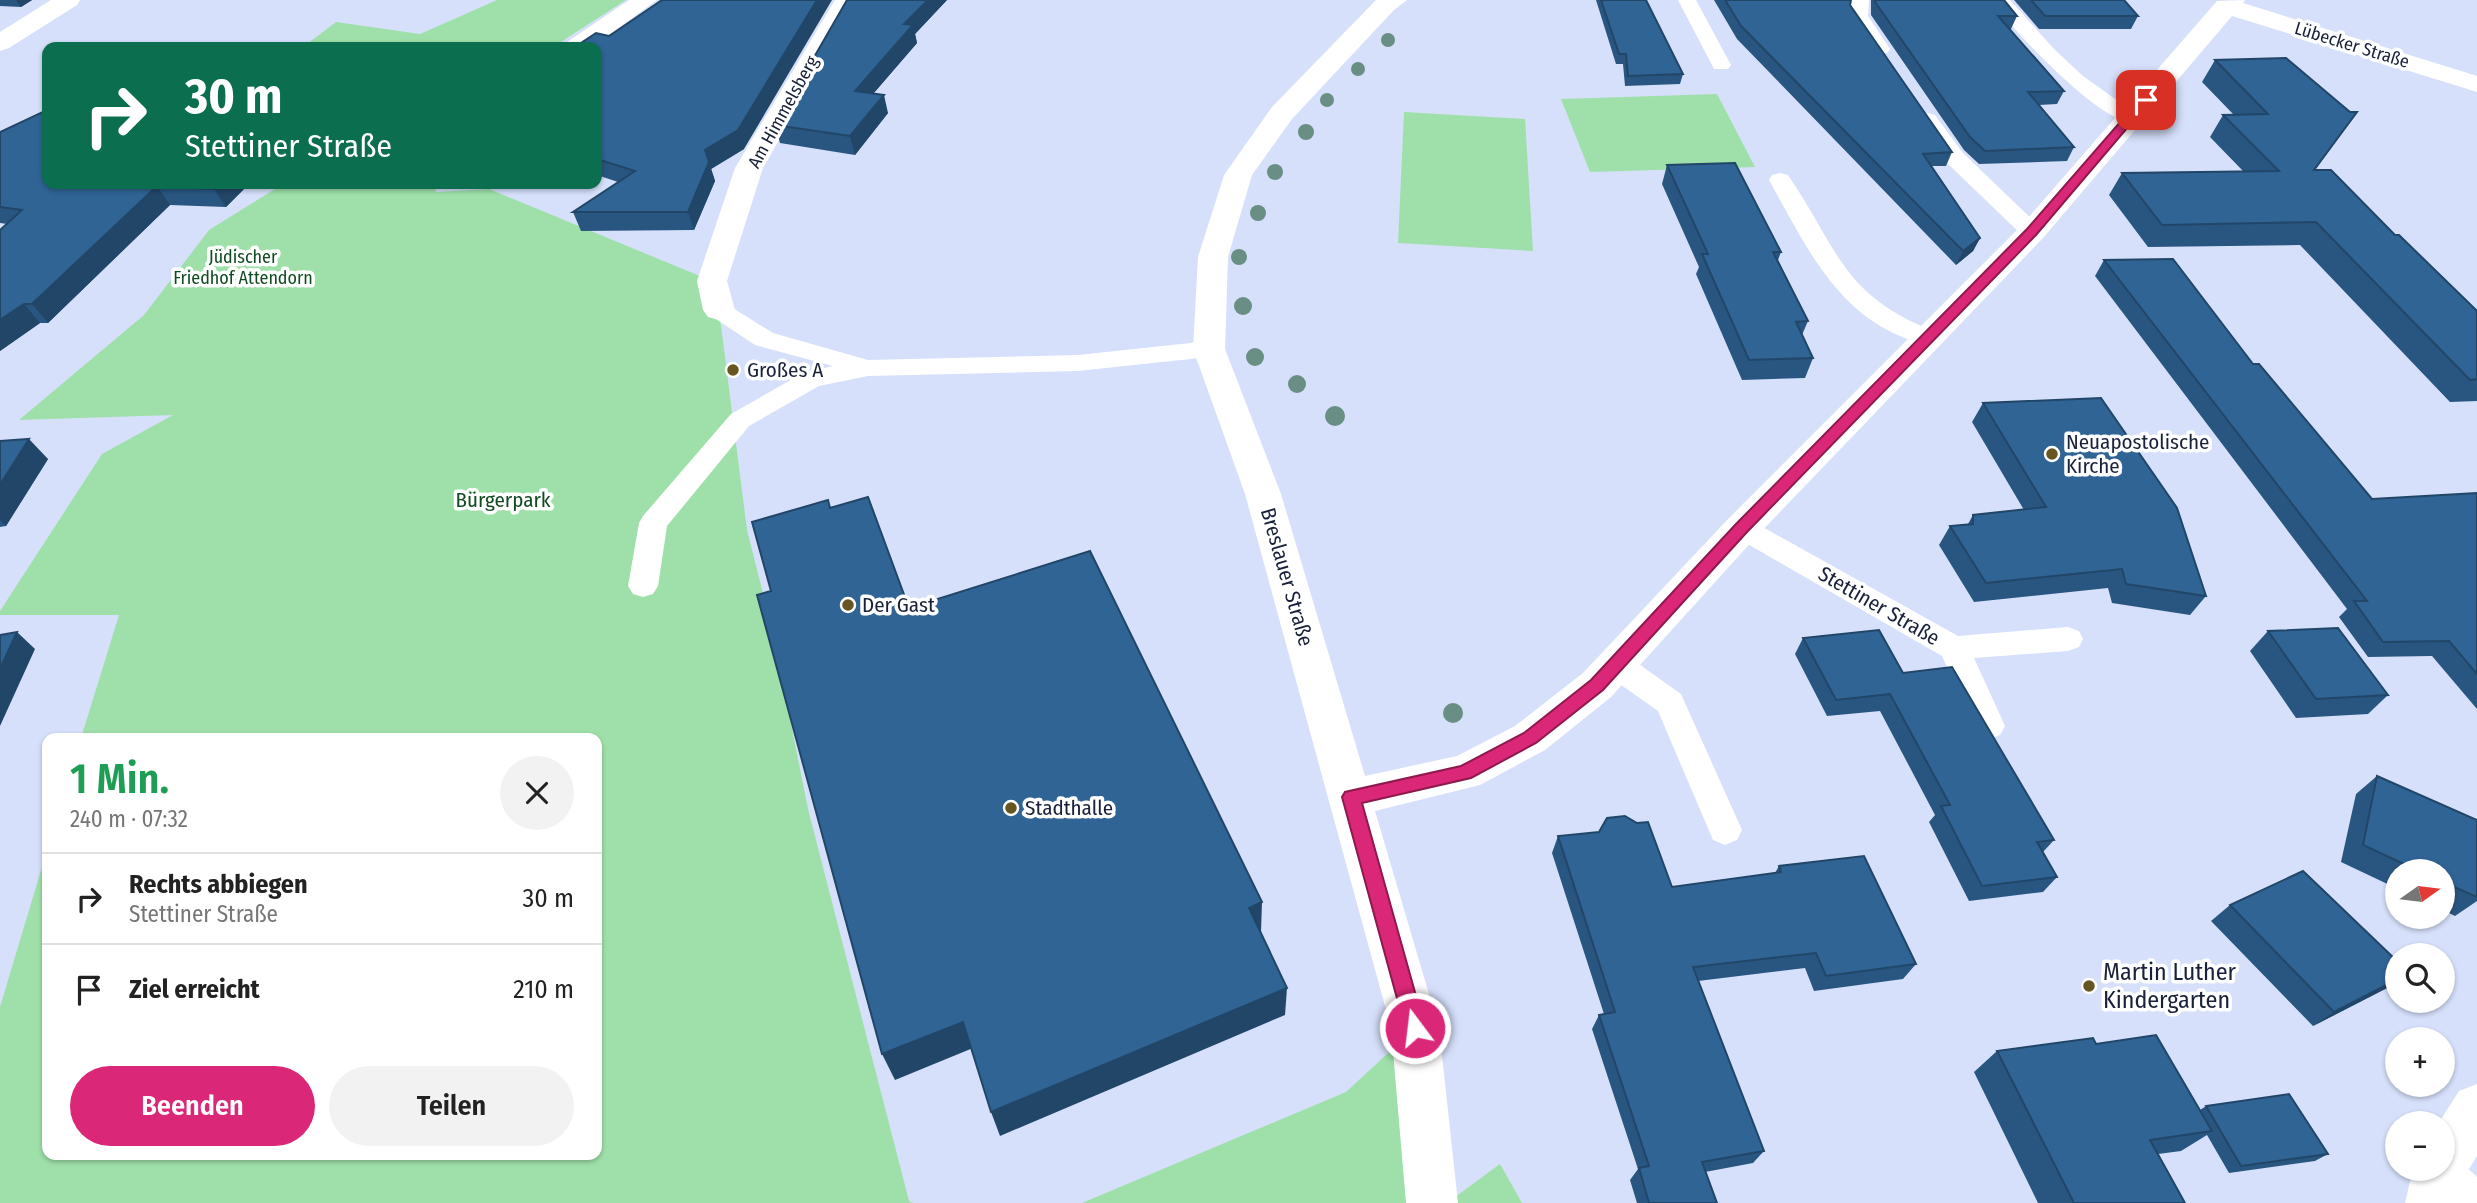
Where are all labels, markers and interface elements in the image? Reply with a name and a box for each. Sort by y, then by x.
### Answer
street label: Lübecker Straße [2292,17,2412,73]
street label: Am Himmelsberg [743,52,823,172]
text: 30 m [185,67,283,126]
icon: right [70,70,161,161]
pin [2116,70,2176,130]
icon: arrive [2127,81,2165,119]
text: Stettiner Straße [185,127,392,165]
park label: Jüdischer Friedhof Attendorn [173,246,313,289]
place label: Großes A [747,357,823,383]
marker: Großes A [725,362,741,378]
place label: Neuapostolische Kirche [2066,429,2209,479]
marker: Neuapostolische Kirche [2044,446,2060,462]
park label: Bürgerpark [455,487,551,513]
street label: Breslauer Straße [1255,505,1319,649]
street label: Stettiner Straße [1814,561,1944,651]
place label: Der Gast [862,592,935,618]
marker: Der Gast [840,597,856,613]
text: 1 Min. [70,754,169,804]
button: close [500,756,574,830]
place label: Stadthalle [1025,795,1113,821]
marker: Stadthalle [1003,800,1019,816]
text: 240 m · 07:32 [70,805,188,833]
north arrow [2385,859,2455,929]
map controls [2385,859,2455,1181]
text: Rechts abbiegen [129,869,308,900]
icon: right [70,880,108,918]
text: 30 m [523,883,574,914]
text: Stettiner Straße [129,900,278,928]
button: search [2385,943,2455,1013]
place label: Martin Luther Kindergarten [2103,958,2237,1014]
icon: arrive [70,971,108,1009]
text: Ziel erreicht [129,974,260,1005]
text: 210 m [513,974,574,1005]
marker: Martin Luther Kindergarten [2081,978,2097,994]
position arrow [1378,991,1452,1065]
button: + [2385,1027,2455,1097]
button: Beenden [70,1066,315,1146]
button: Teilen [329,1066,574,1146]
button: − [2385,1111,2455,1181]

